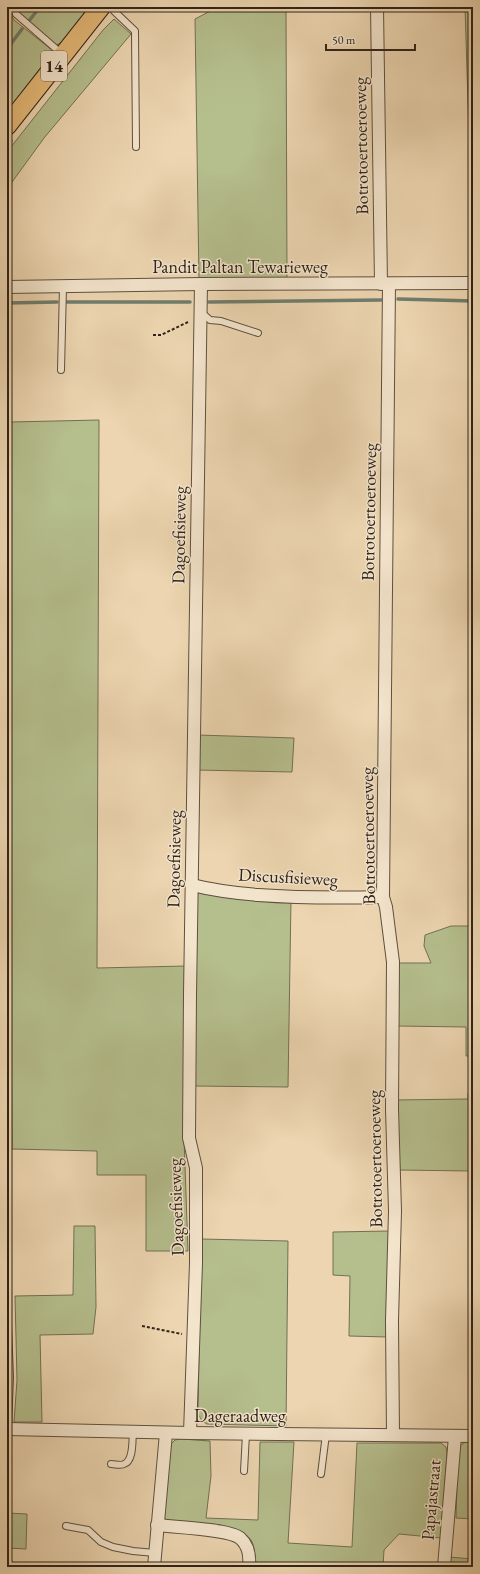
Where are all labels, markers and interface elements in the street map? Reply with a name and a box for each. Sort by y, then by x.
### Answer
scale bar [326,26,415,52]
text: 50 m [332,32,356,48]
road number: 14 [41,51,67,81]
street label: Botrotoertoeroeweg [348,77,373,215]
street label: Pandit Paltan Tewarieweg [152,255,328,278]
street label: Botrotoertoeroeweg [356,443,381,581]
street label: Dagoefisieweg [166,486,191,584]
street label: Botrotoertoeroeweg [355,767,380,905]
street label: Dagoefisieweg [161,810,186,908]
street label: Discusfisieweg [238,862,339,891]
street label: Botrotoertoeroeweg [362,1090,387,1228]
street label: Dagoefisieweg [162,1158,189,1256]
street label: Dageraadweg [194,1404,286,1427]
street label: Papajastraat [416,1458,446,1541]

